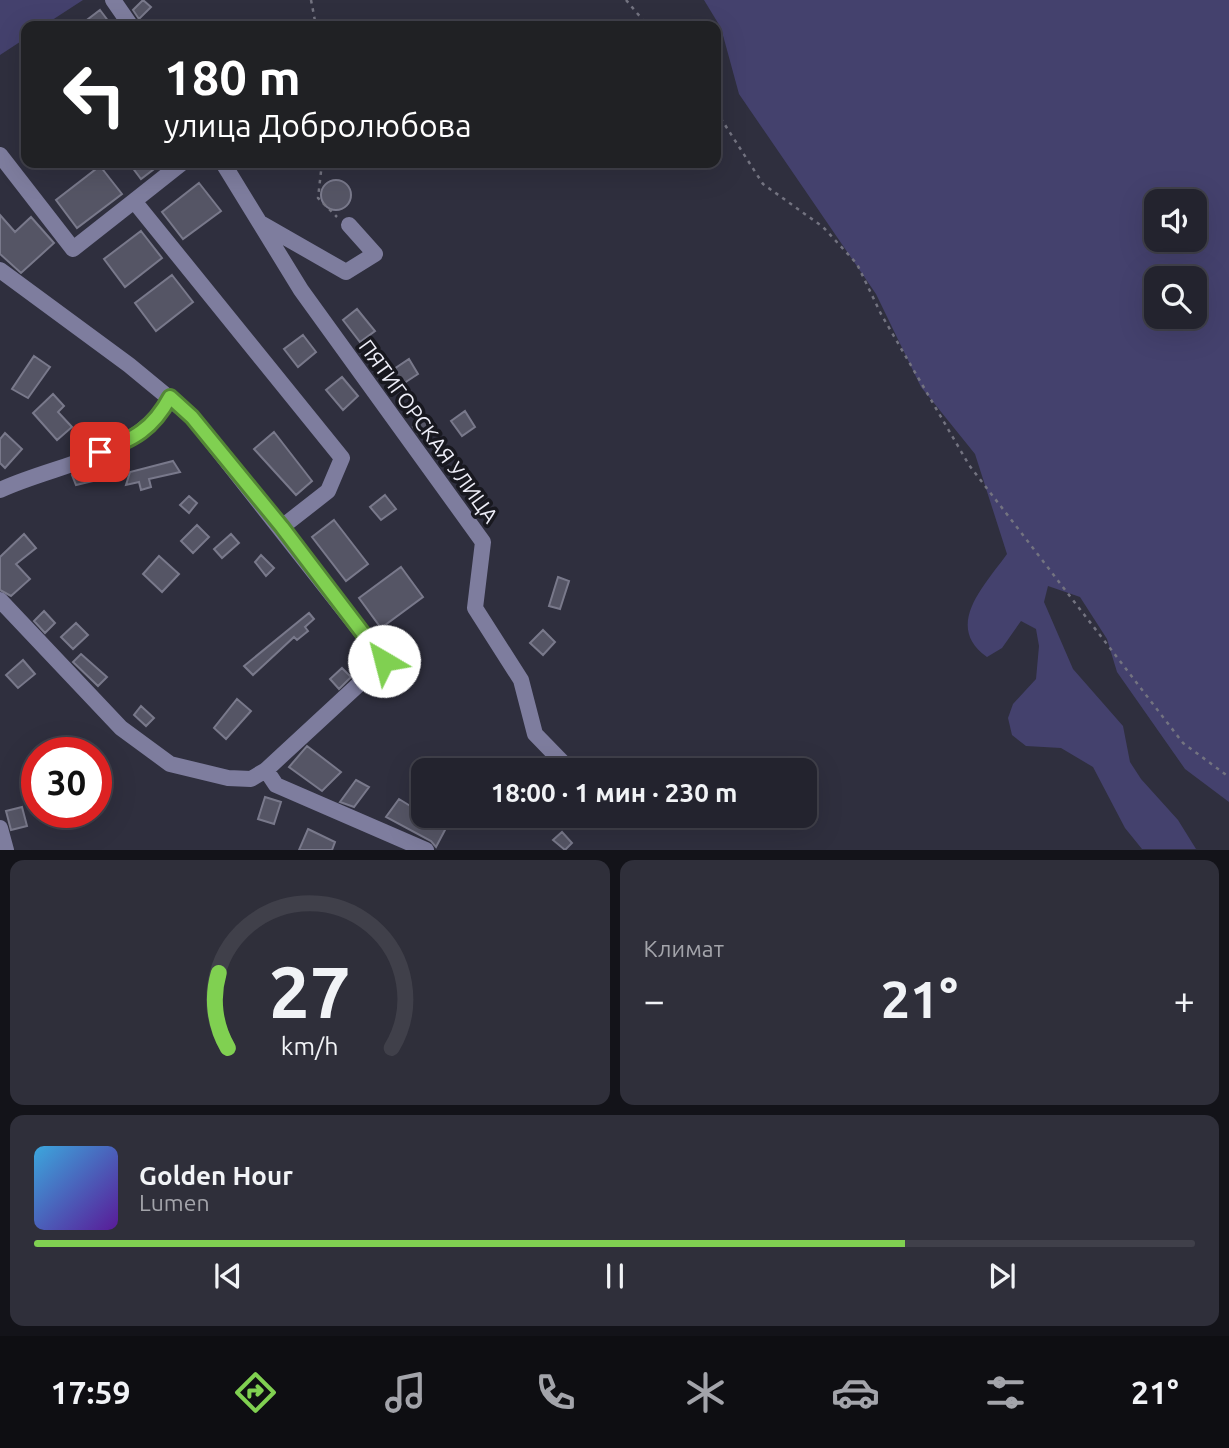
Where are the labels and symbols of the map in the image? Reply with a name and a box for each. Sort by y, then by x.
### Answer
street label: ПЯТИГОРСКАЯ УЛИЦА [354,335,504,528]
pin [70,422,130,482]
position arrow [347,624,421,698]
speed limit sign: 30 [21,737,112,828]

